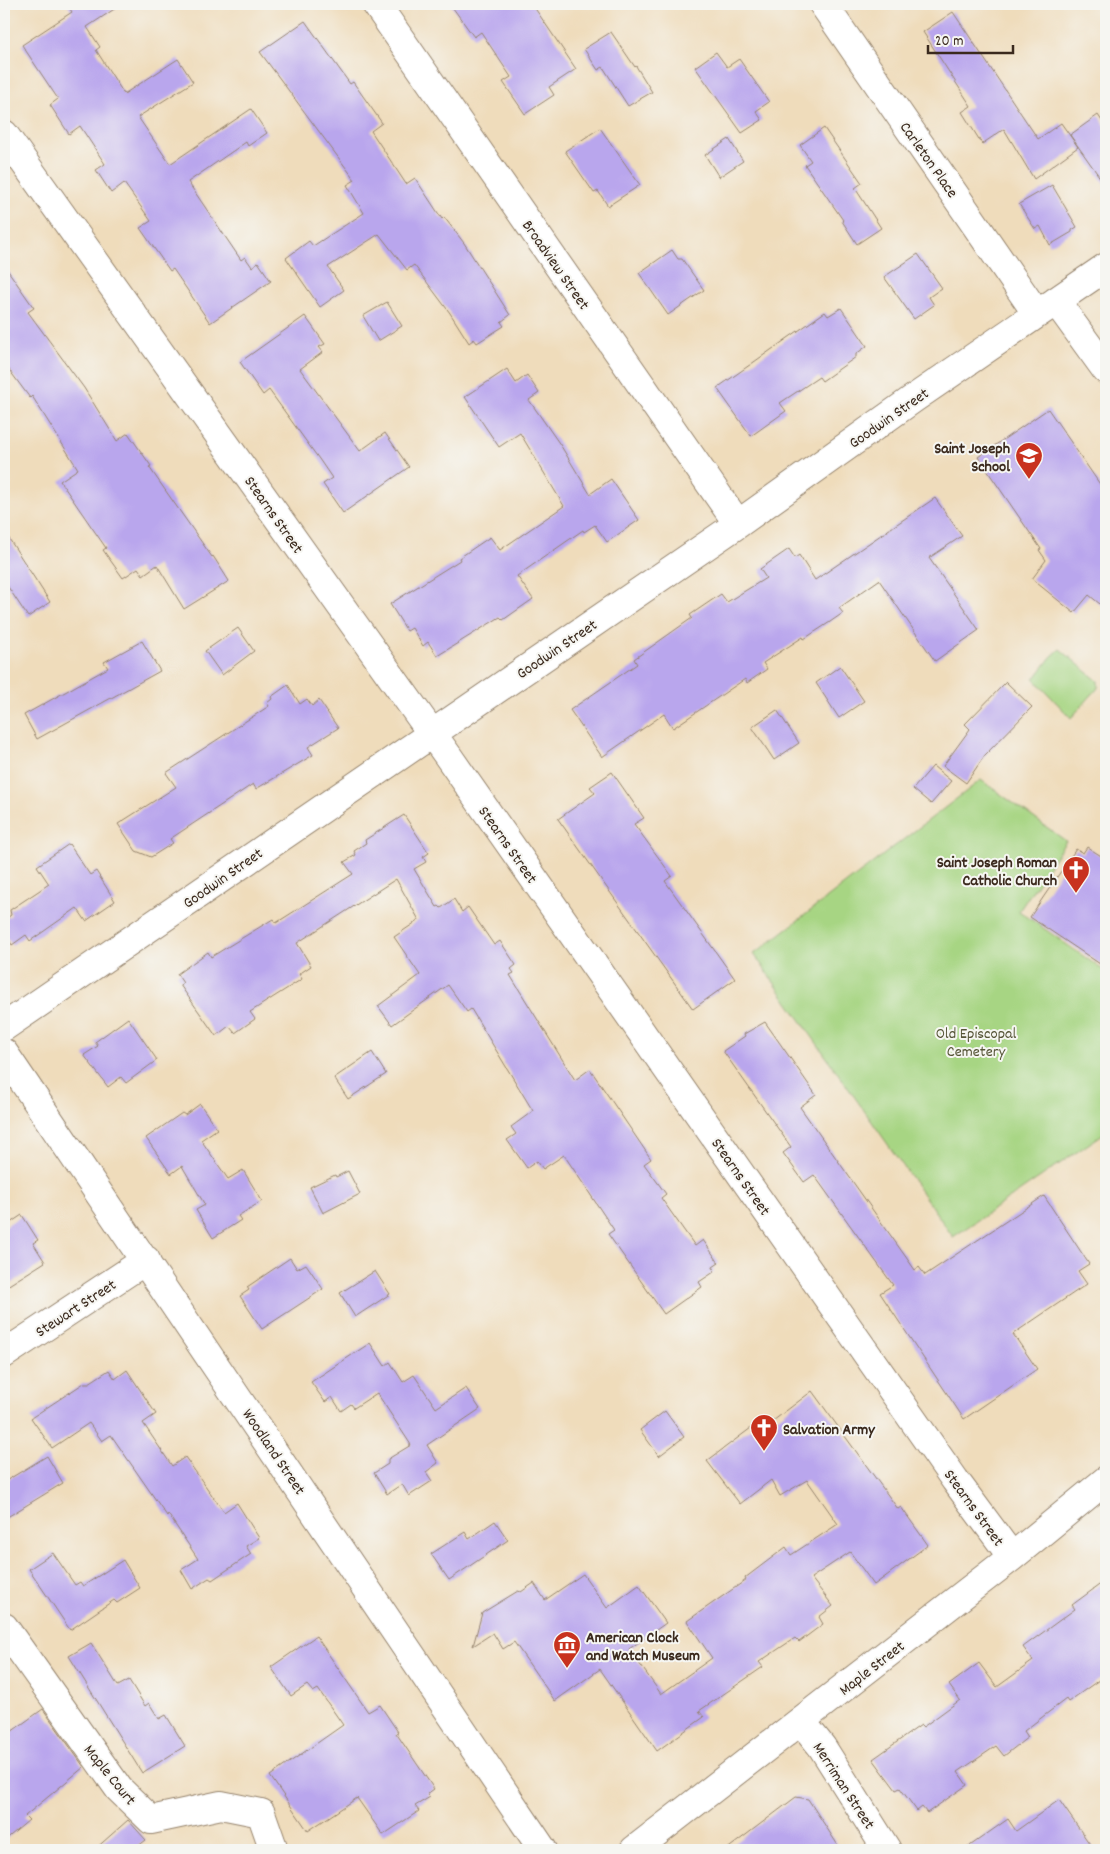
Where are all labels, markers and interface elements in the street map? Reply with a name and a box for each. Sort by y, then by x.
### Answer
scale bar [928,22,1012,54]
text: 20 m [935,31,963,53]
street label: Carleton Place [893,118,963,203]
street label: Broadview Street [515,216,595,315]
street label: Goodwin Street [845,383,934,455]
place label: Saint Joseph School [934,438,1010,479]
school or university icon: Saint Joseph School [1014,441,1044,480]
street label: Stearns Street [238,472,308,559]
street label: Goodwin Street [512,614,602,686]
street label: Stearns Street [472,802,542,889]
street label: Goodwin Street [179,843,268,915]
place label: Saint Joseph Roman Catholic Church [937,852,1057,893]
church icon: Saint Joseph Roman Catholic Church [1061,855,1091,894]
park label: Old Episcopal Cemetery [936,1023,1017,1064]
street label: Stearns Street [705,1134,775,1221]
street label: Stewart Street [31,1274,121,1344]
street label: Woodland Street [236,1405,310,1500]
church icon: Salvation Army [749,1413,779,1452]
place label: Salvation Army [783,1419,876,1442]
street label: Stearns Street [937,1465,1009,1552]
place label: American Clock and Watch Museum [586,1627,700,1668]
museum icon: American Clock and Watch Museum [552,1630,582,1669]
street label: Maple Street [835,1636,910,1702]
street label: Merriman Street [806,1738,880,1834]
street label: Maple Court [77,1740,141,1811]

